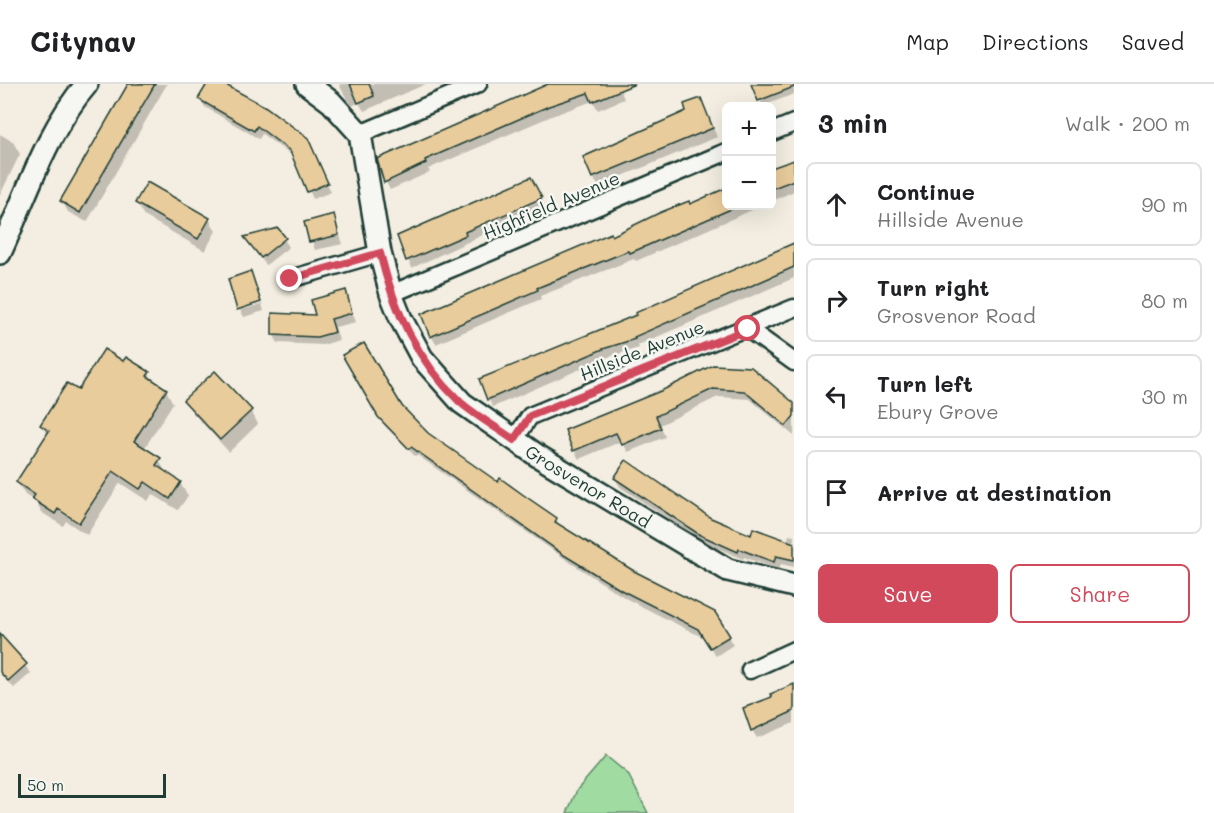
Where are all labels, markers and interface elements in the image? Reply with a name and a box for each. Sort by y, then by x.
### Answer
text: Citynav [30,23,136,59]
text: Map [906,28,949,55]
text: Directions [982,28,1089,55]
text: Saved [1122,28,1184,55]
map controls [722,102,776,210]
button: + [722,102,776,156]
text: 3 min [818,106,887,140]
text: Walk · 200 m [1065,110,1190,136]
button: − [722,156,776,210]
street label: Highfield Avenue [479,165,623,245]
text: Continue [877,177,975,206]
icon: ahead [820,188,853,221]
text: 90 m [1142,191,1188,217]
text: Hillside Avenue [877,206,1024,232]
route end [276,265,302,291]
text: Turn right [877,273,989,302]
icon: right [820,284,853,317]
text: 80 m [1141,287,1188,313]
text: Grosvenor Road [877,302,1036,328]
street label: Hillside Avenue [576,314,708,386]
route start [734,315,760,341]
text: Turn left [877,369,973,398]
icon: left [820,380,853,413]
text: 30 m [1142,383,1188,409]
text: Ebury Grove [877,398,999,424]
street label: Grosvenor Road [521,439,656,533]
icon: arrive [820,476,853,509]
text: Arrive at destination [877,478,1112,507]
button: Save [818,564,998,623]
button: Share [1010,564,1190,623]
scale bar [18,771,166,798]
text: 50 m [27,774,64,795]

